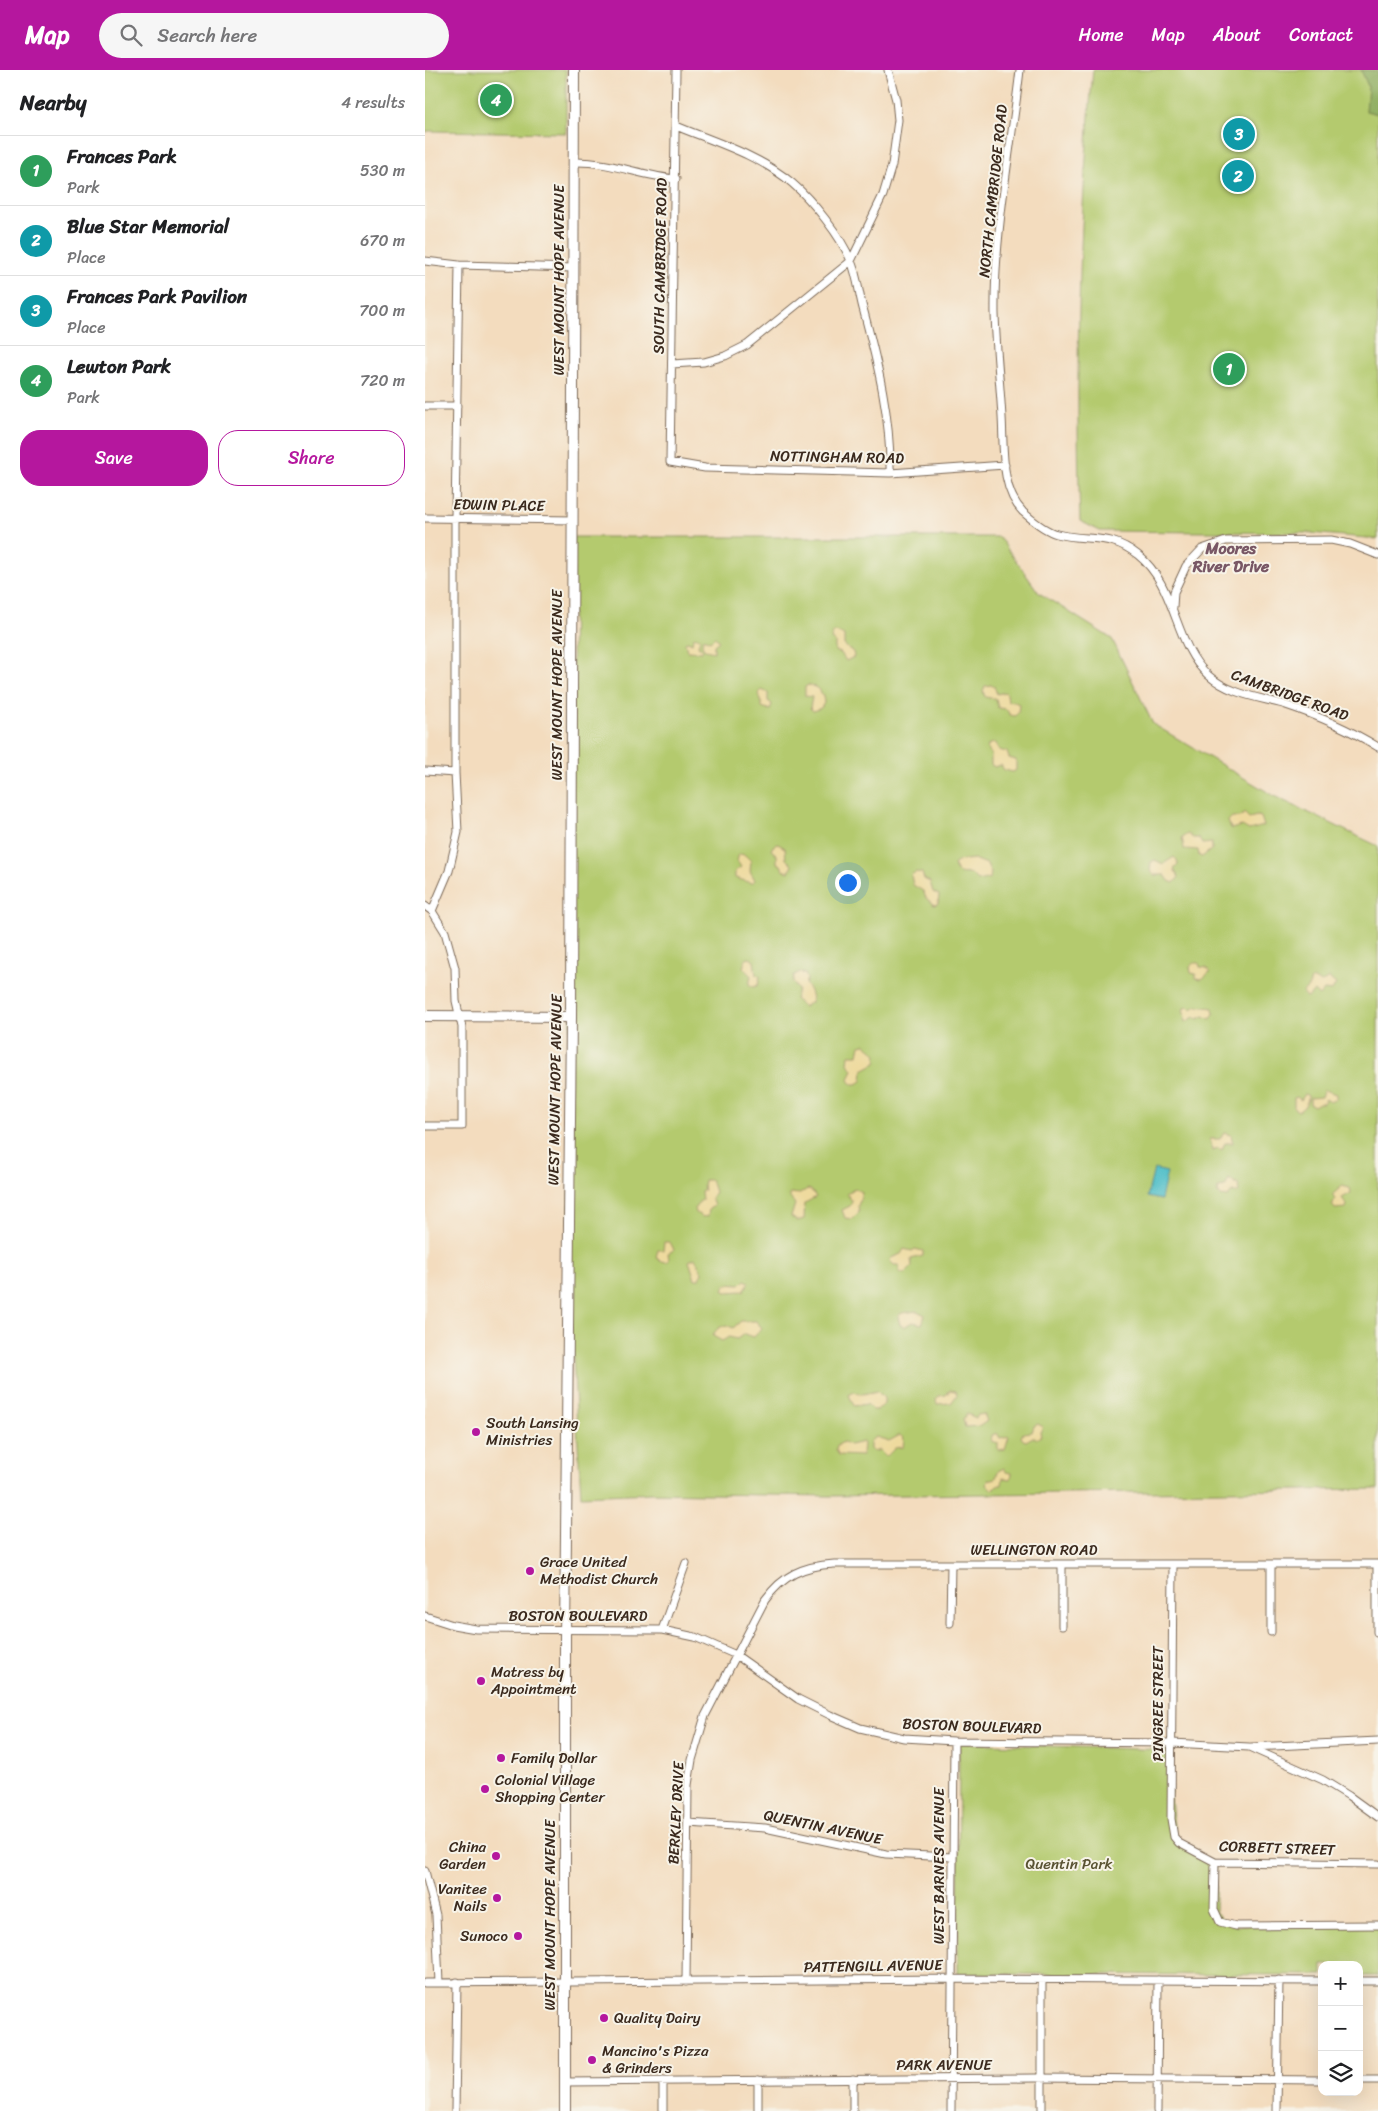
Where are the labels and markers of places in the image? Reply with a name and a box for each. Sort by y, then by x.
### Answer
pin: 4 [480,81,512,119]
pin: 3 [1223,115,1255,153]
pin: 2 [1222,157,1254,195]
pin: 1 [1213,350,1245,388]
place label: South Lansing Ministries [486,1410,579,1453]
marker: South Lansing Ministries [470,1426,482,1438]
place label: Grace United Methodist Church [540,1549,658,1592]
marker: Grace United Methodist Church [524,1565,536,1577]
place label: Matress by Appointment [490,1659,577,1702]
marker: Matress by Appointment [475,1675,487,1687]
place label: Family Dollar [511,1745,598,1771]
marker: Family Dollar [495,1752,507,1764]
place label: Colonial Village Shopping Center [495,1767,605,1810]
marker: Colonial Village Shopping Center [479,1783,491,1795]
place label: China Garden [439,1834,486,1877]
marker: China Garden [490,1850,502,1862]
place label: Vanitee Nails [438,1876,487,1919]
marker: Vanitee Nails [491,1892,503,1904]
place label: Sunoco [460,1923,509,1949]
marker: Sunoco [512,1930,524,1942]
place label: Quality Dairy [614,2005,701,2031]
marker: Quality Dairy [598,2012,610,2024]
place label: Mancino's Pizza & Grinders [602,2038,709,2081]
marker: Mancino's Pizza & Grinders [586,2054,598,2066]

